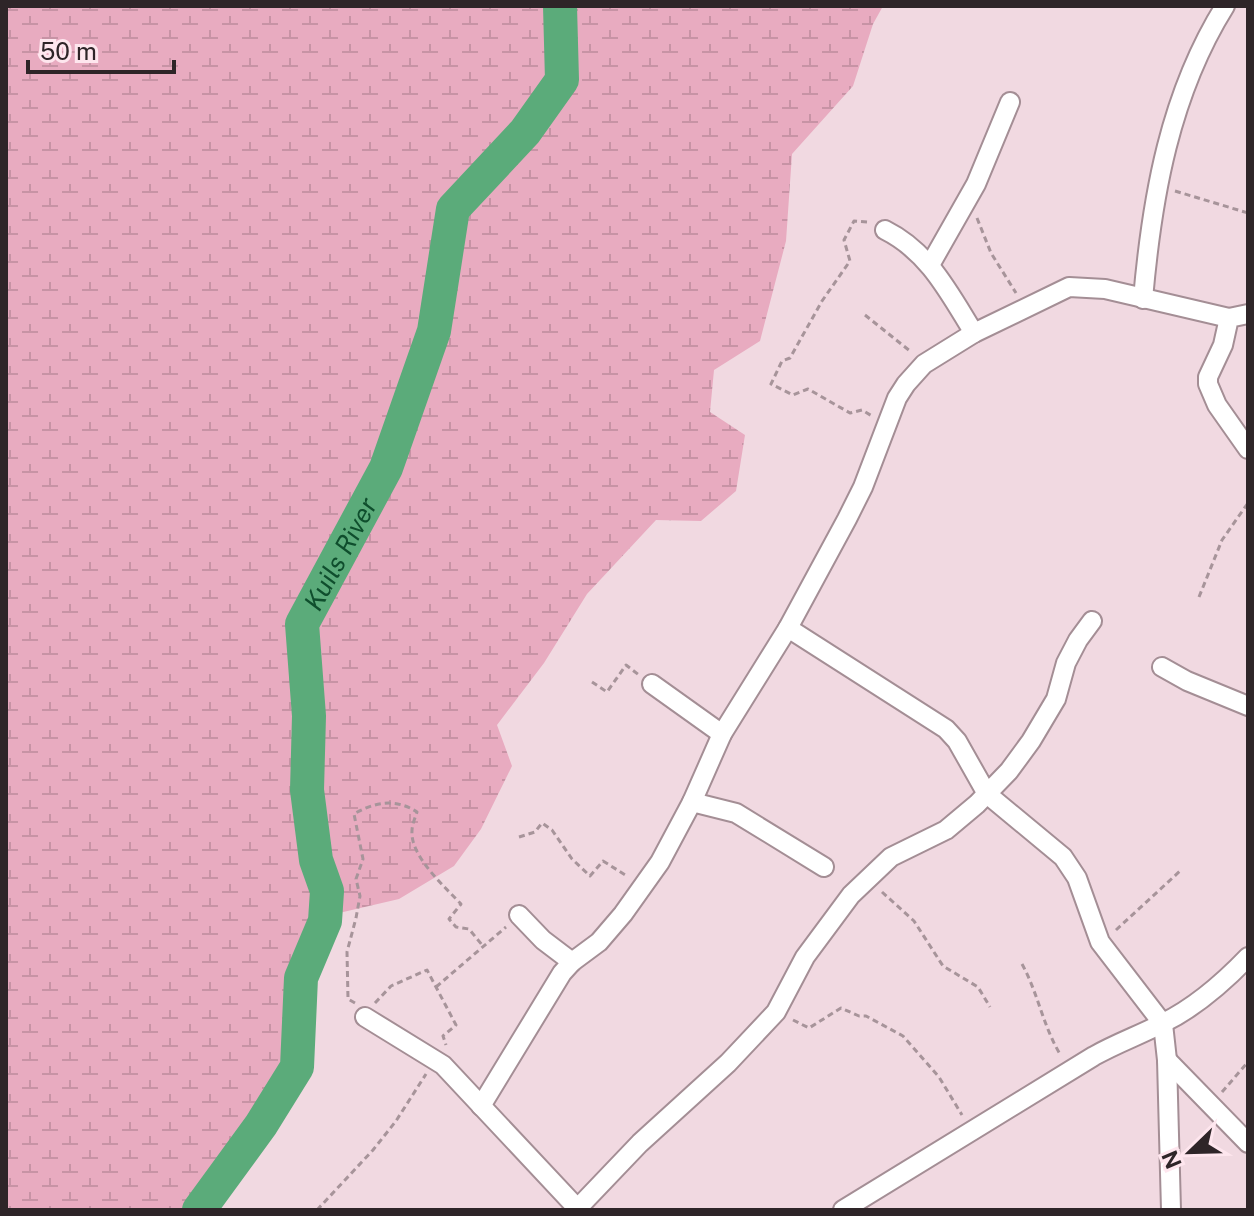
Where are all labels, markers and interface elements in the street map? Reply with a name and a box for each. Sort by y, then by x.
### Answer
scale bar [28,24,174,74]
text: 50 m [40,37,97,65]
water label: Kuils River [297,492,383,615]
north arrow [1150,1112,1230,1192]
text: N [1156,1147,1187,1173]

